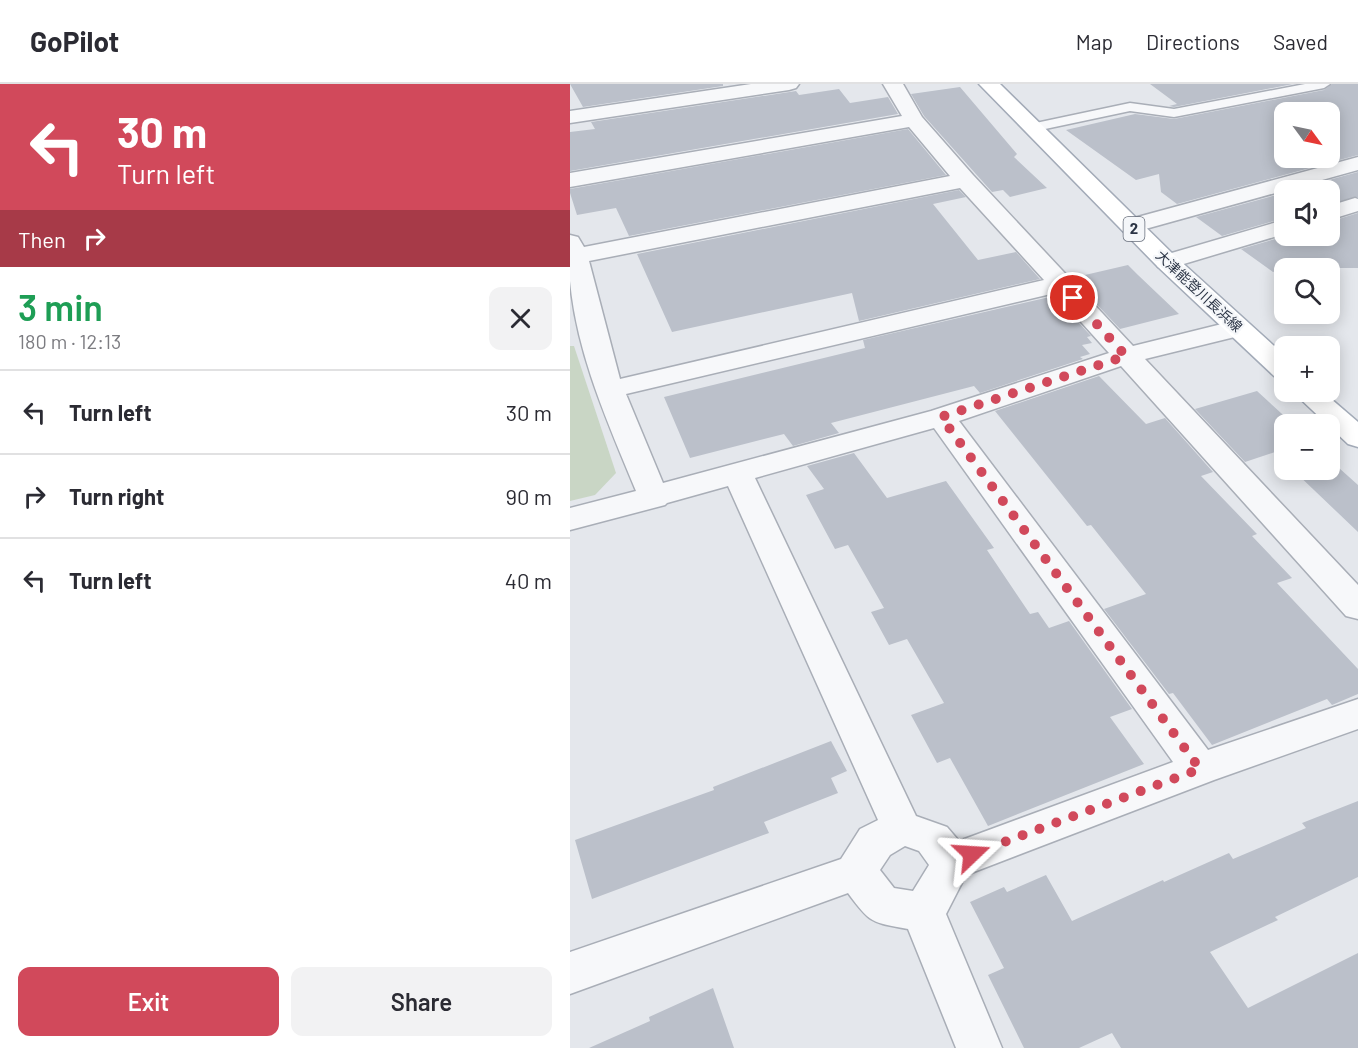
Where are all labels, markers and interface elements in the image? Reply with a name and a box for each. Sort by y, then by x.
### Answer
text: GoPilot [30,24,119,58]
text: Map [1076,29,1113,54]
text: Directions [1146,29,1240,54]
text: Saved [1273,29,1328,54]
north arrow [1274,102,1340,168]
map controls [1274,102,1340,480]
text: 30 m [117,106,207,156]
icon: left [18,108,96,186]
text: Turn left [117,157,215,189]
button: sound [1274,180,1340,246]
road number: 2 [1124,217,1144,241]
icon: right [78,222,111,255]
text: Then [18,226,66,252]
street label: 大津能登川長浜線 [1153,246,1246,335]
button: search [1274,258,1340,324]
pin [1047,272,1098,323]
icon: arrive [1056,281,1089,314]
text: 3 min [18,285,103,328]
button: close [489,287,552,350]
text: 180 m · 12:13 [18,329,121,353]
button: + [1274,336,1340,402]
icon: left [18,396,51,429]
text: Turn left [69,399,152,425]
text: 30 m [506,399,552,425]
button: − [1274,414,1340,480]
icon: right [18,480,51,513]
text: Turn right [69,483,164,509]
text: 90 m [506,483,552,509]
icon: left [18,564,51,597]
text: Turn left [69,567,152,593]
text: 40 m [505,567,552,593]
position arrow [940,822,1004,886]
button: Exit [18,967,279,1036]
button: Share [291,967,552,1036]

